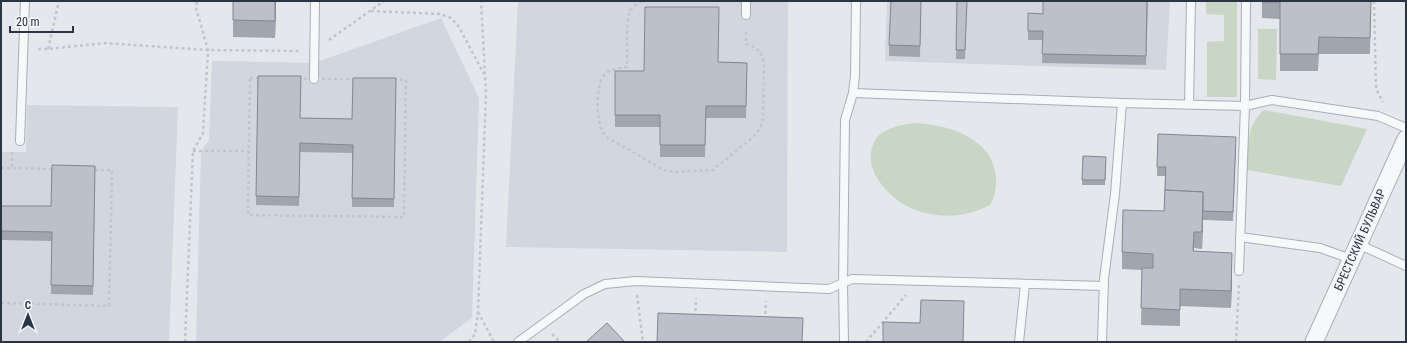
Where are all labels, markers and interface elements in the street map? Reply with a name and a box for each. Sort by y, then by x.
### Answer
scale bar [10,8,73,34]
text: 20 m [16,15,40,29]
street label: БРЕСТСКИЙ БУЛЬВАР [1330,186,1389,293]
north arrow [8,295,48,335]
text: С [25,299,31,312]

